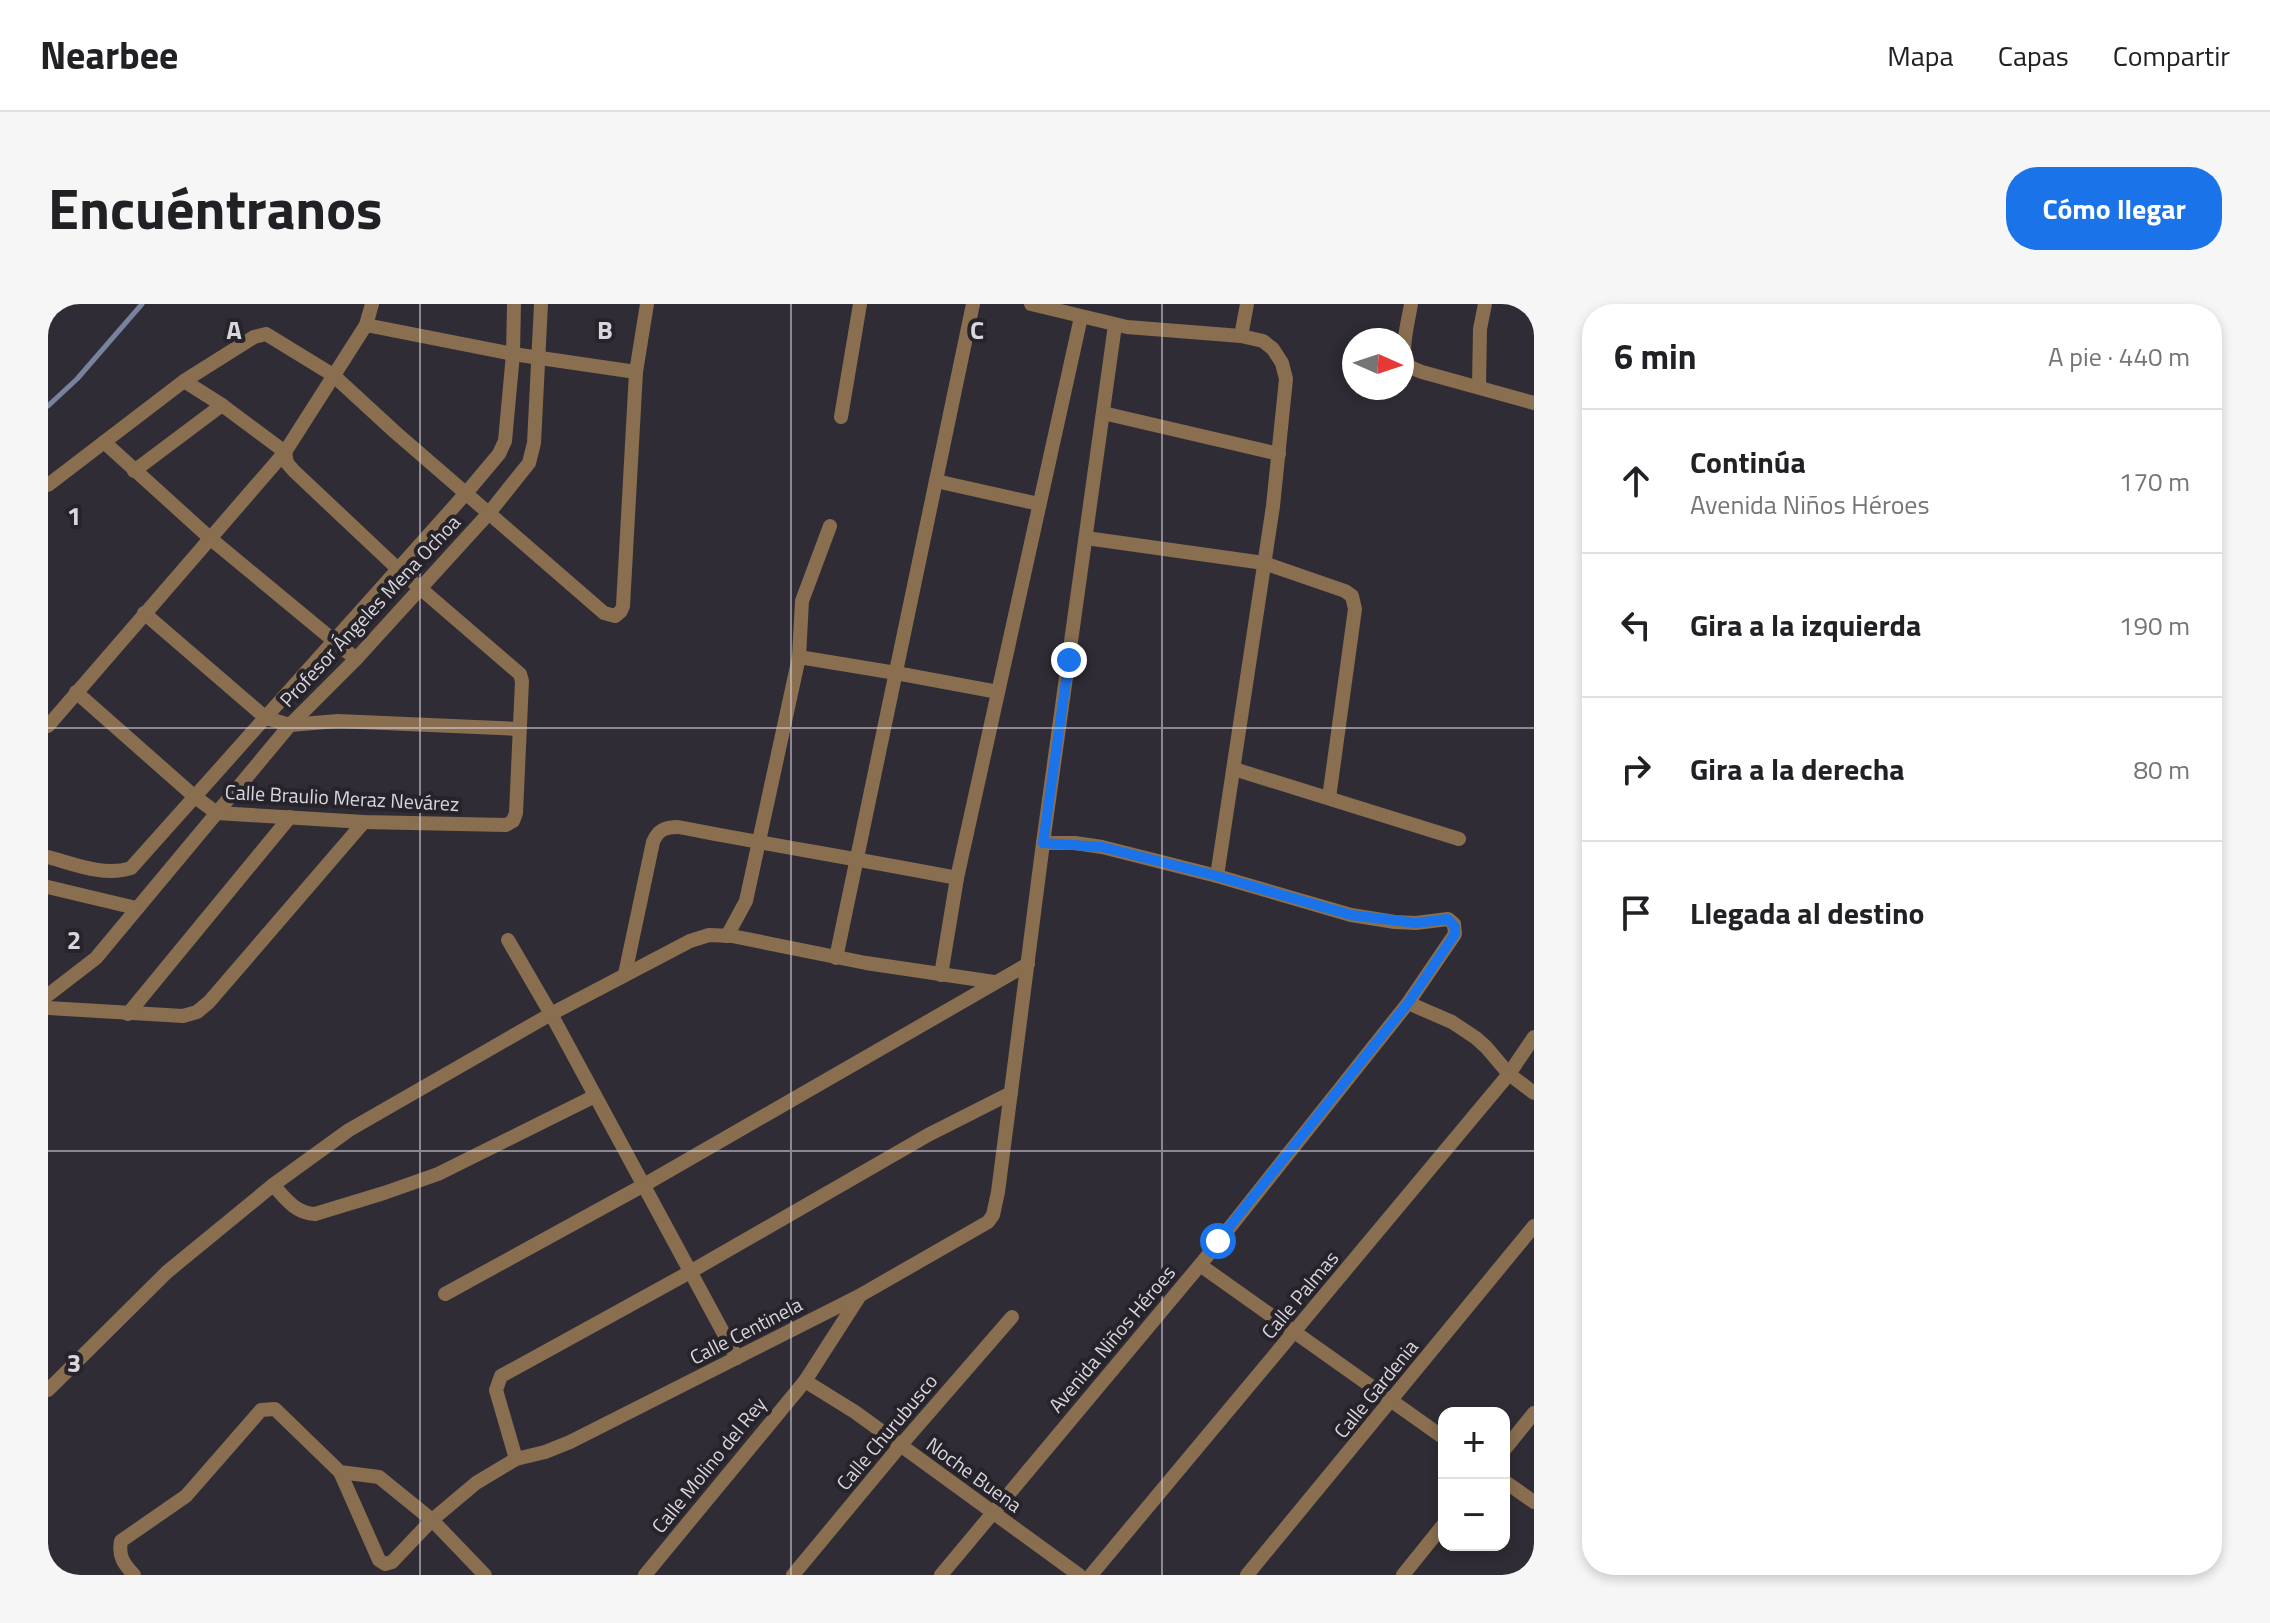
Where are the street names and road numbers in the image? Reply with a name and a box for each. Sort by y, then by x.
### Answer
street label: Profesor Ángeles Mena Ochoa [272,507,467,714]
street label: Calle Braulio Meraz Nevárez [224,776,460,819]
street label: Calle Palmas [1253,1244,1346,1346]
street label: Avenida Niños Héroes [1041,1258,1183,1419]
street label: Calle Centinela [684,1289,808,1372]
street label: Calle Gardenia [1326,1333,1425,1445]
street label: Calle Churubusco [828,1367,945,1497]
street label: Calle Molino del Rey [644,1389,774,1540]
street label: Noche Buena [920,1429,1029,1520]

